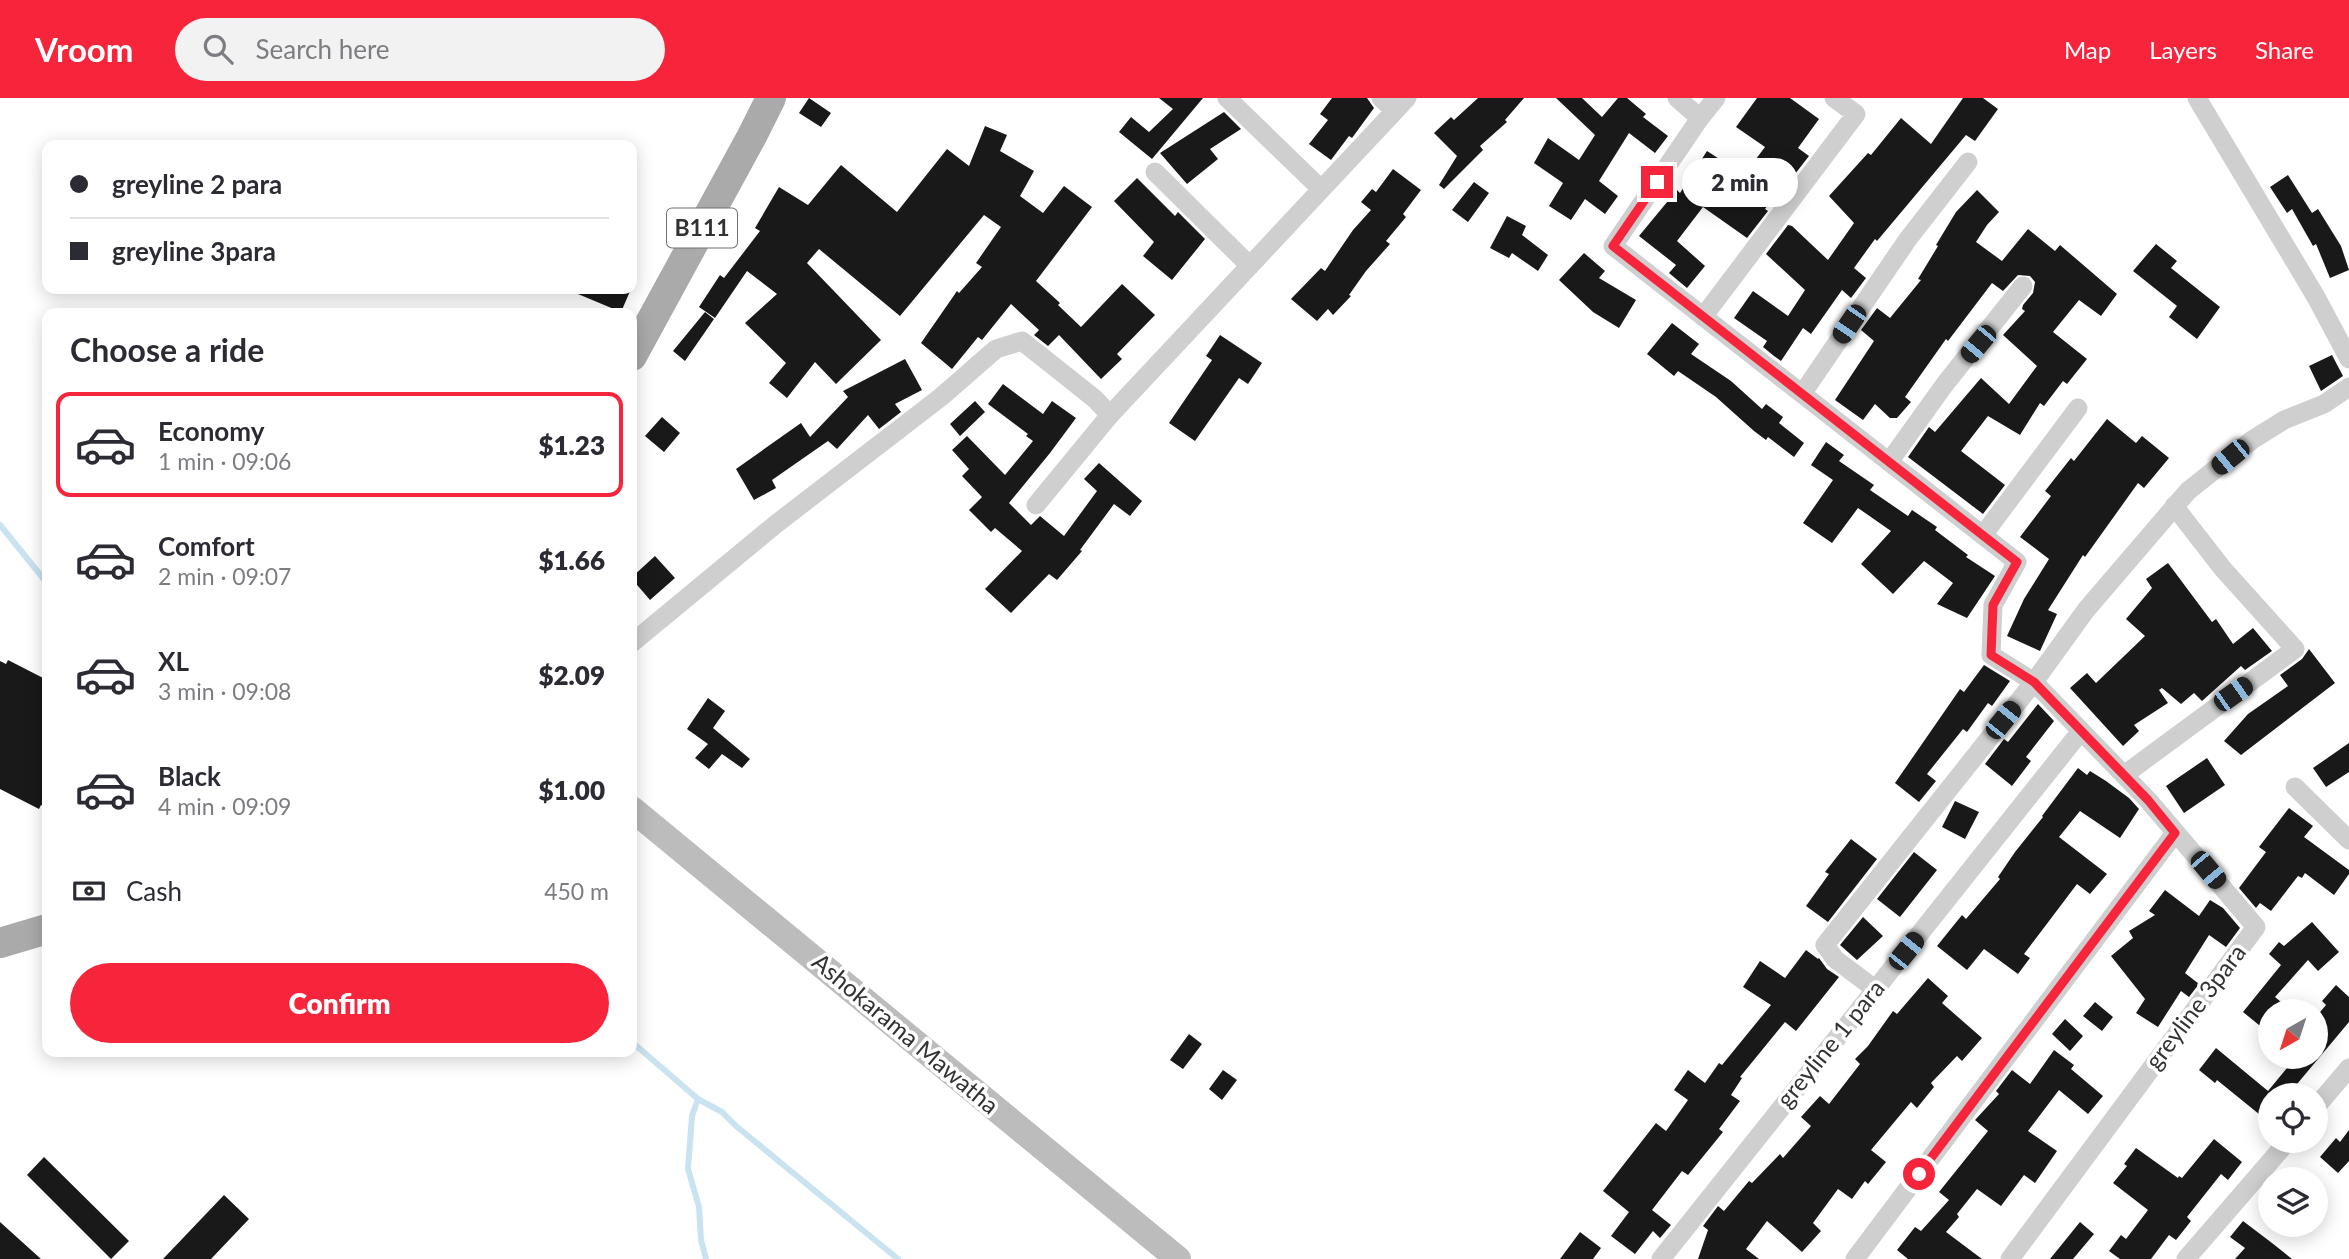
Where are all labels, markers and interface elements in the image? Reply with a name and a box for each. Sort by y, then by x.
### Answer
search box [175,18,665,81]
text: Vroom [35,29,133,69]
icon: search [199,30,237,68]
text: Search here [255,33,390,65]
text: Map [2064,35,2111,64]
text: Layers [2149,35,2217,64]
text: Share [2255,35,2314,64]
callout: 2 min [1682,158,1797,206]
route end [1641,166,1673,198]
text: greyline 2 para [112,168,282,200]
text: 2 min [1711,168,1769,196]
road number: B111 [667,209,737,248]
text: greyline 3para [112,235,276,267]
car [1829,301,1870,347]
car [1957,321,2000,367]
text: Choose a ride [70,330,264,369]
icon: car [74,413,137,476]
text: Economy [158,415,264,447]
text: $1.23 [538,429,605,461]
car [2208,436,2253,478]
text: 1 min · 09:06 [158,447,291,475]
icon: car [74,528,137,591]
text: Comfort [158,530,255,562]
text: $1.66 [538,544,605,576]
text: 2 min · 09:07 [158,562,291,590]
icon: car [74,643,137,706]
text: XL [158,645,189,677]
text: $2.09 [538,659,605,691]
car [2210,673,2257,715]
text: 3 min · 09:08 [158,677,291,705]
car [1982,697,2025,743]
icon: car [74,758,137,821]
text: Black [158,760,221,792]
text: $1.00 [538,774,605,806]
text: 4 min · 09:09 [158,792,291,820]
car [2187,847,2230,893]
icon: cash [70,872,108,910]
text: Cash [126,875,182,907]
text: 450 m [544,877,609,905]
car [1885,928,1928,974]
street label: greyline 3para [2138,938,2251,1074]
street label: Ashokarama Mawatha [807,946,1005,1119]
button: Confirm [70,963,609,1043]
street label: greyline 1 para [1770,974,1890,1112]
north arrow [2258,999,2328,1069]
map controls [2258,999,2328,1237]
button: locate [2258,1083,2328,1153]
route start [1903,1158,1935,1190]
button: layers [2258,1167,2328,1237]

